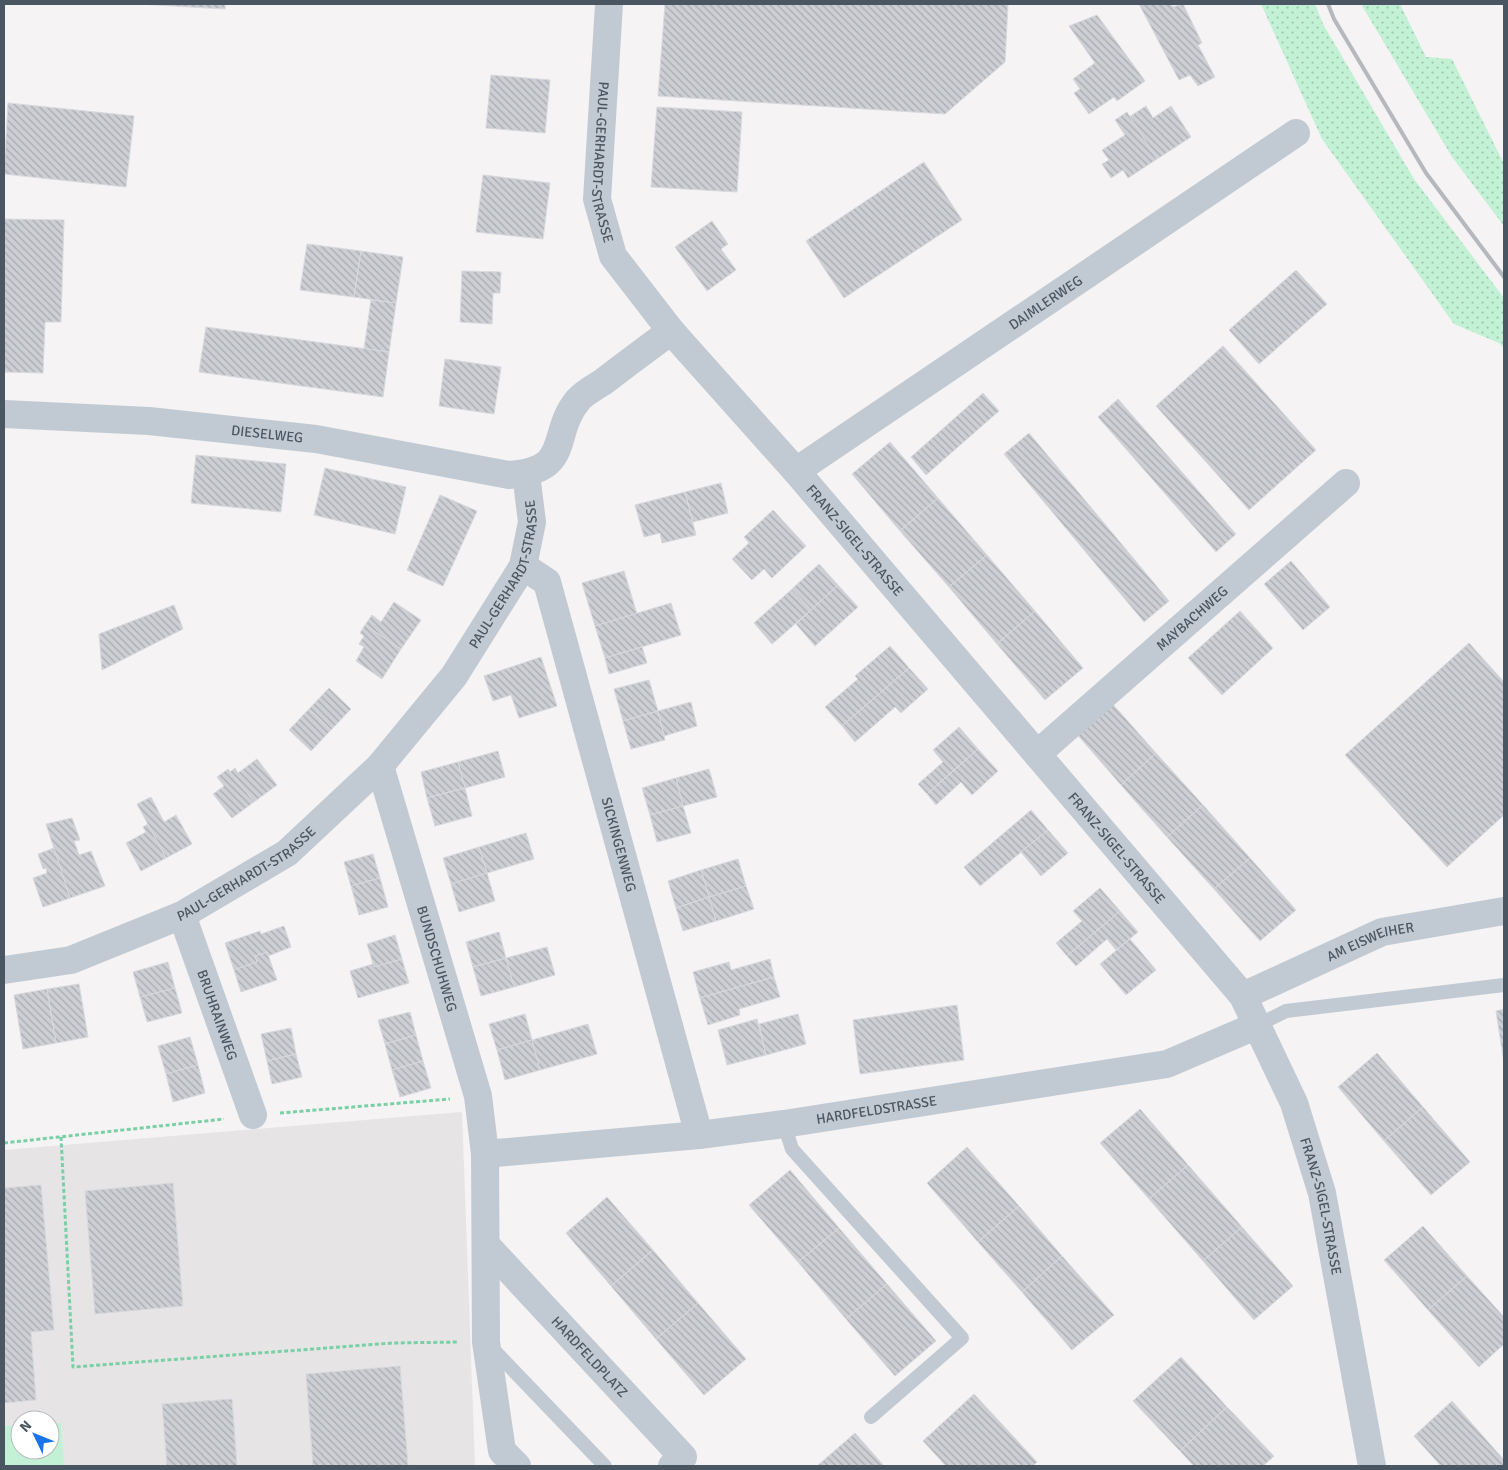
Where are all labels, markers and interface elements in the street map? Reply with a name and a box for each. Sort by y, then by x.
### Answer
street label: PAUL-GERHARDT-STRASSE [588,81,617,245]
street label: DAIMLERWEG [1006,272,1086,334]
street label: DIESELWEG [230,422,304,447]
street label: FRANZ-SIGEL-STRASSE [802,481,907,600]
street label: PAUL-GERHARDT-STRASSE [466,499,541,652]
street label: MAYBACHWEG [1153,583,1232,655]
street label: FRANZ-SIGEL-STRASSE [1064,789,1169,907]
street label: SICKINGENWEG [598,795,640,894]
street label: PAUL-GERHARDT-STRASSE [175,823,319,925]
street label: BUNDSCHUHWEG [413,904,461,1014]
street label: AM EISWEIHER [1324,919,1415,965]
street label: BRUHRAINWEG [193,968,241,1063]
street label: HARDFELDSTRASSE [815,1092,938,1128]
street label: FRANZ-SIGEL-STRASSE [1296,1135,1345,1276]
street label: HARDFELDPLATZ [548,1313,631,1401]
north arrow [10,1410,60,1460]
text: N [16,1417,35,1436]

